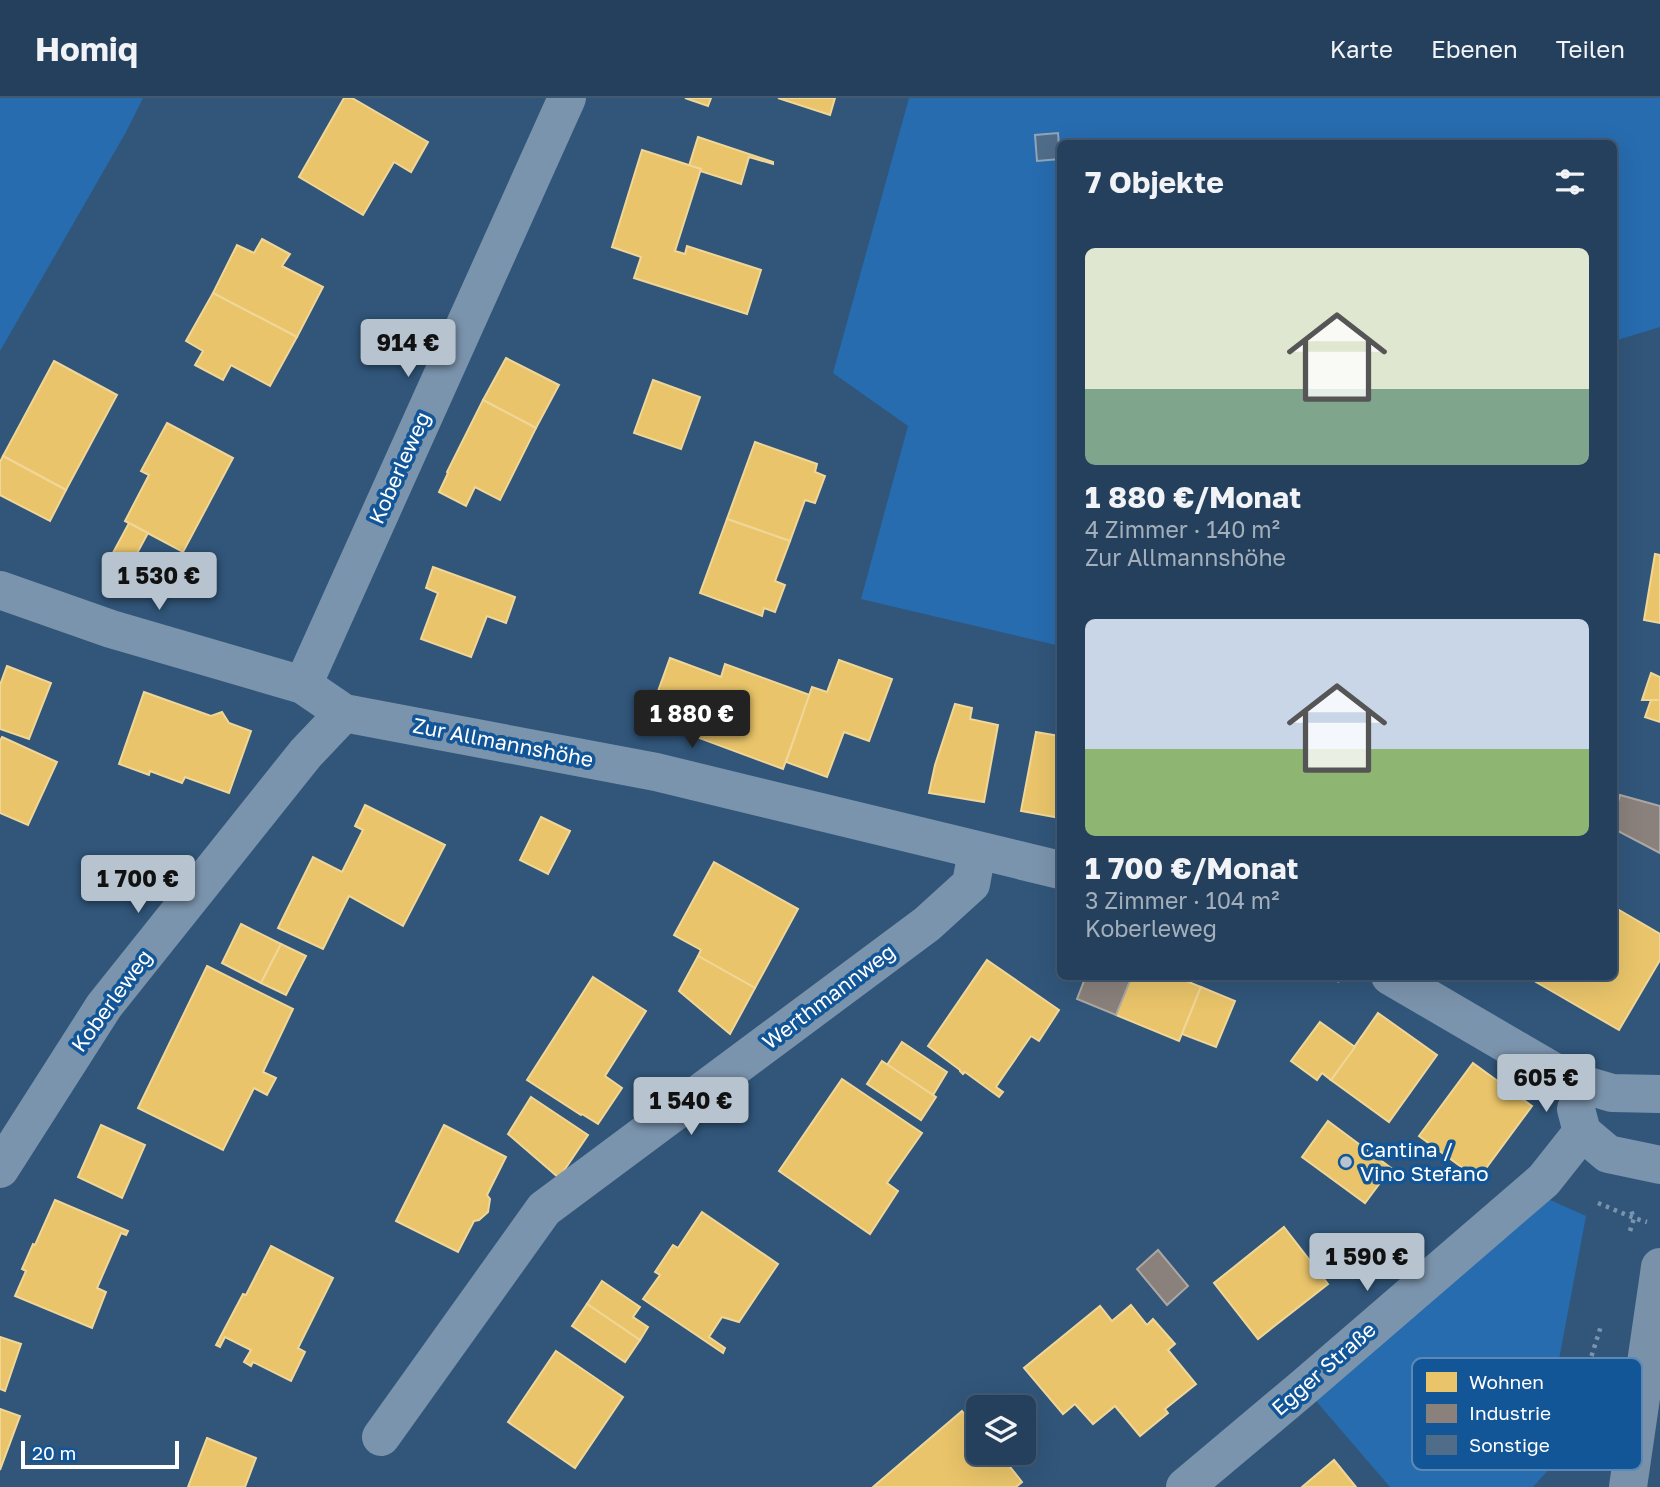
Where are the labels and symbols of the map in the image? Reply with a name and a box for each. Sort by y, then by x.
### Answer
pin: 914 € [359,320,457,379]
street label: Koberleweg [363,407,435,528]
pin: 1 530 € [94,552,224,612]
pin: 1 880 € [627,690,757,750]
street label: Zur Allmannshöhe [411,712,596,772]
pin: 1 700 € [73,856,203,915]
street label: Werthmannweg [757,938,900,1055]
street label: Koberleweg [65,944,157,1057]
pin: 605 € [1497,1054,1595,1114]
pin: 1 540 € [626,1077,756,1137]
place label: Cantina / Vino Stefano [1360,1136,1488,1186]
marker: Cantina / Vino Stefano [1338,1154,1354,1170]
pin: 1 590 € [1302,1234,1432,1293]
street label: Egger Straße [1266,1316,1381,1421]
legend [1412,1358,1642,1470]
text: Wohnen [1469,1370,1544,1393]
text: Industrie [1469,1401,1551,1424]
text: Sonstige [1469,1433,1550,1456]
scale bar [21,1438,178,1470]

